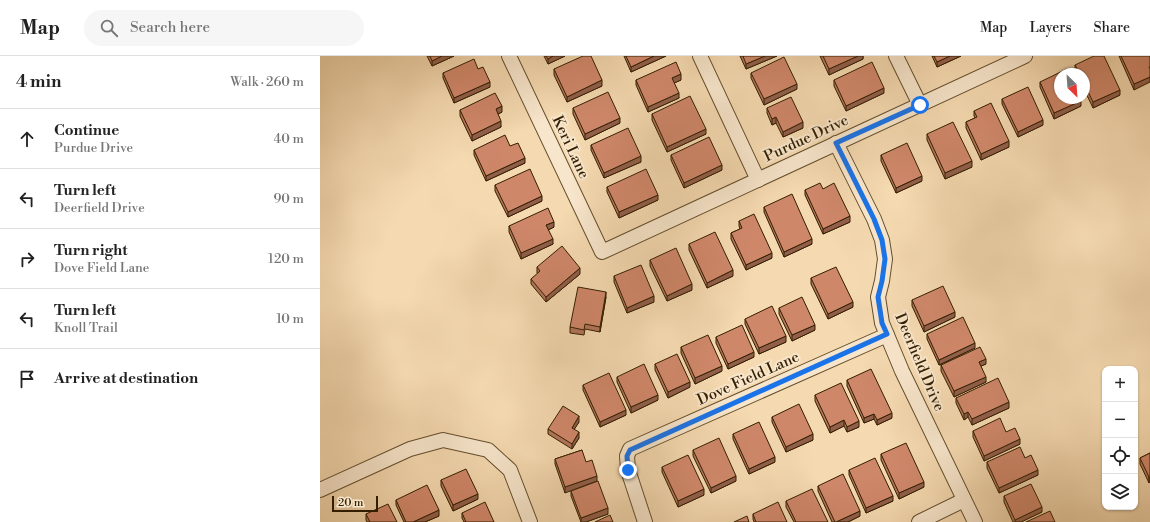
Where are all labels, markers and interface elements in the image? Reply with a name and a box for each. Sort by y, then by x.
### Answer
search box [84,10,364,46]
text: Map [20,16,60,40]
icon: search [98,17,120,39]
text: Search here [130,18,210,37]
text: Map [980,19,1007,37]
text: Layers [1029,19,1072,37]
text: Share [1094,19,1130,37]
north arrow [1054,68,1090,104]
text: 4 min [16,71,61,93]
text: Walk · 260 m [230,74,304,90]
route start [911,96,929,114]
street label: Purdue Drive [761,111,852,166]
street label: Keri Lane [548,113,593,182]
text: Continue [54,121,119,140]
icon: ahead [16,128,38,150]
text: 40 m [274,131,304,147]
text: Purdue Drive [54,140,133,156]
text: Turn left [54,181,116,200]
icon: left [16,188,38,210]
text: 90 m [273,191,304,207]
text: Deerfield Drive [54,200,145,216]
text: Turn right [54,241,128,260]
icon: right [16,248,38,270]
text: 120 m [268,251,304,267]
text: Dove Field Lane [54,260,149,276]
text: Turn left [54,301,116,320]
icon: left [16,308,38,330]
street label: Deerfield Drive [890,310,949,414]
text: 10 m [276,311,304,327]
text: Knoll Trail [54,320,118,336]
street label: Dove Field Lane [694,347,802,410]
map controls [1102,366,1138,510]
button: + [1102,366,1138,402]
icon: arrive [16,368,38,390]
text: Arrive at destination [54,369,198,388]
button: − [1102,402,1138,438]
button: locate [1102,438,1138,474]
route end [619,461,637,479]
button: layers [1102,474,1138,510]
scale bar [332,494,378,513]
text: 20 m [338,496,363,510]

